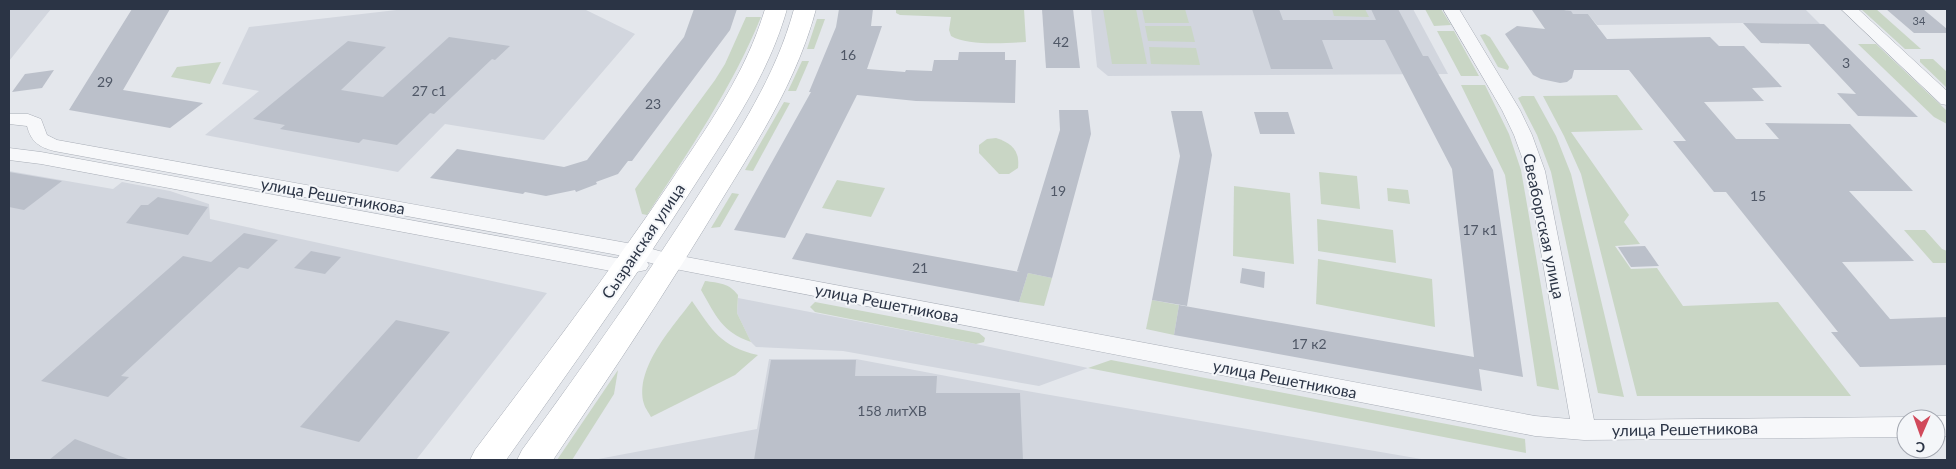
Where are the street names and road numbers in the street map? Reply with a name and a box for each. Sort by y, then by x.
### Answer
street label: Свеаборгская улица [1520,151,1569,300]
street label: улица Решетникова [259,173,407,218]
street label: Сызранская улица [597,180,688,302]
street label: улица Решетникова [814,279,961,326]
street label: улица Решетникова [1212,355,1359,402]
street label: улица Решетникова [1612,418,1758,439]

